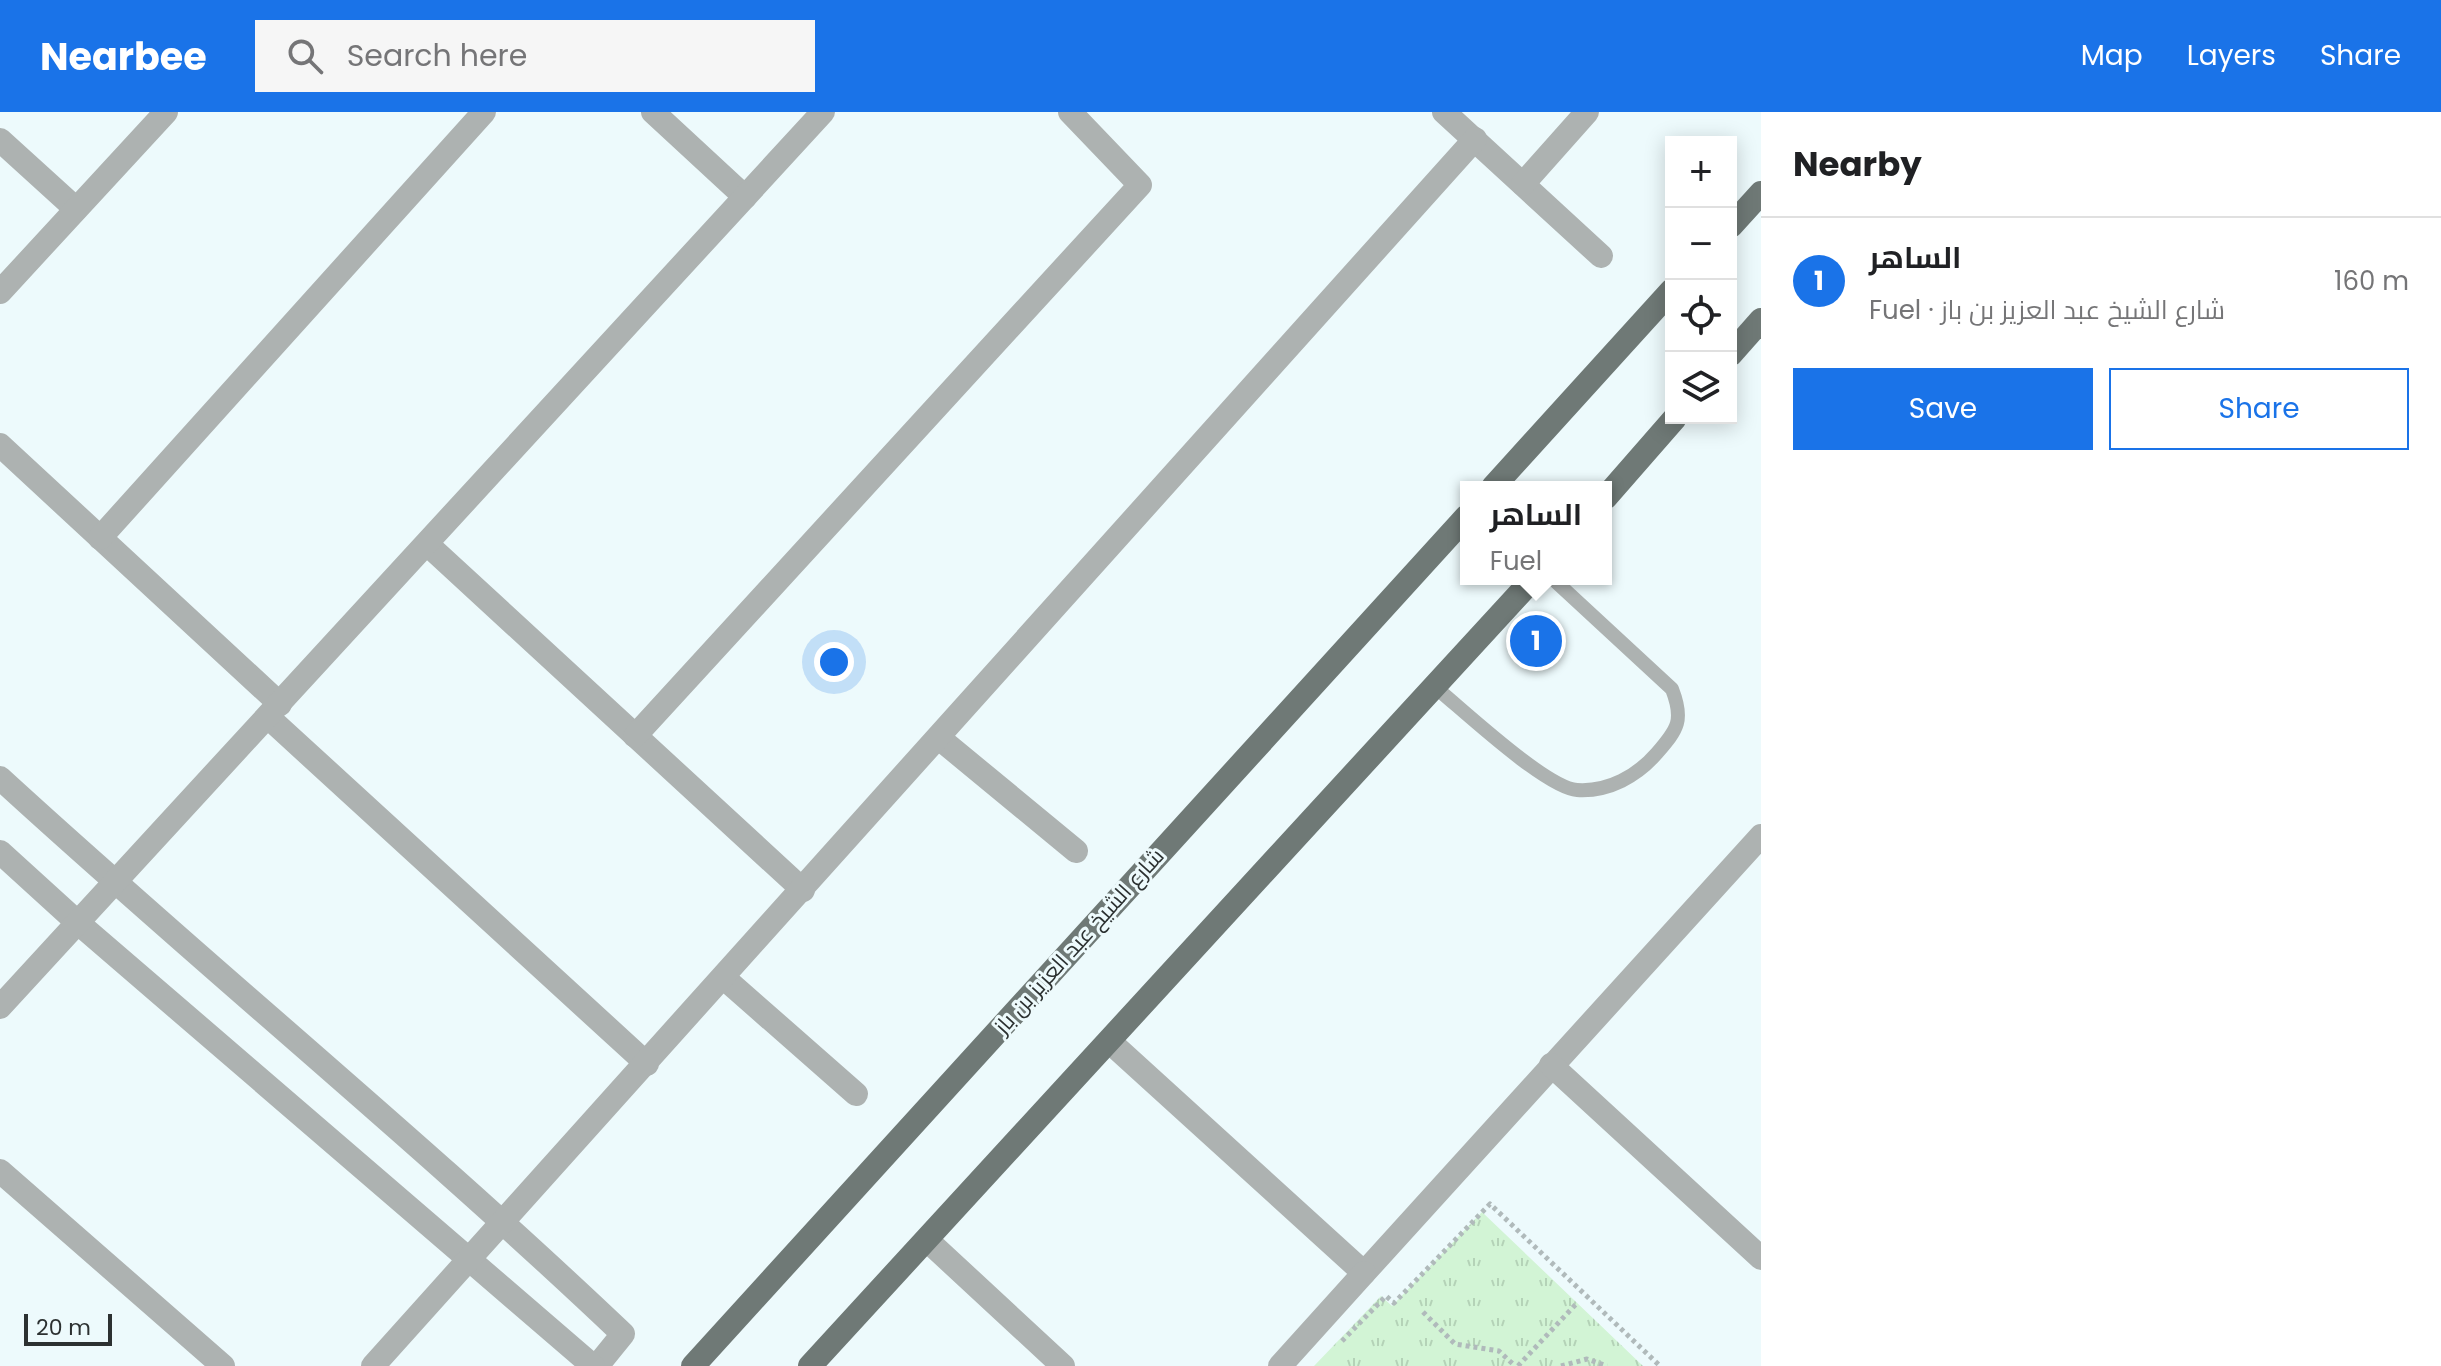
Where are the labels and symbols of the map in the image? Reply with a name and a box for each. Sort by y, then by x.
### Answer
pin: 1 [1510,611,1562,671]
your location [814,642,854,682]
street label: شارع الشيخ عبد العزيز بن باز [986,841,1171,1042]
scale bar [24,1310,112,1346]

